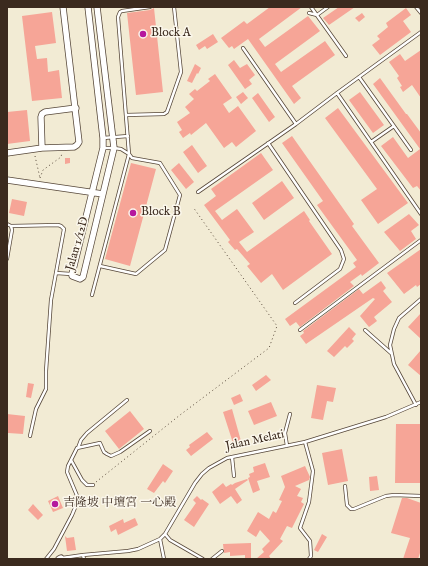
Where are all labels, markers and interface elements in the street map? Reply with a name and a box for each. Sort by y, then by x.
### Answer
place label: Block A [151,27,191,41]
marker: Block A [138,29,148,39]
place label: Block B [141,206,181,220]
marker: Block B [128,208,138,218]
street label: Jalan 1/12D [63,215,93,273]
street label: Jalan Melati [224,428,286,454]
place label: 吉隆坡 中壇宮 一心殿 [63,497,176,511]
marker: 吉隆坡 中壇宮 一心殿 [50,499,60,509]

